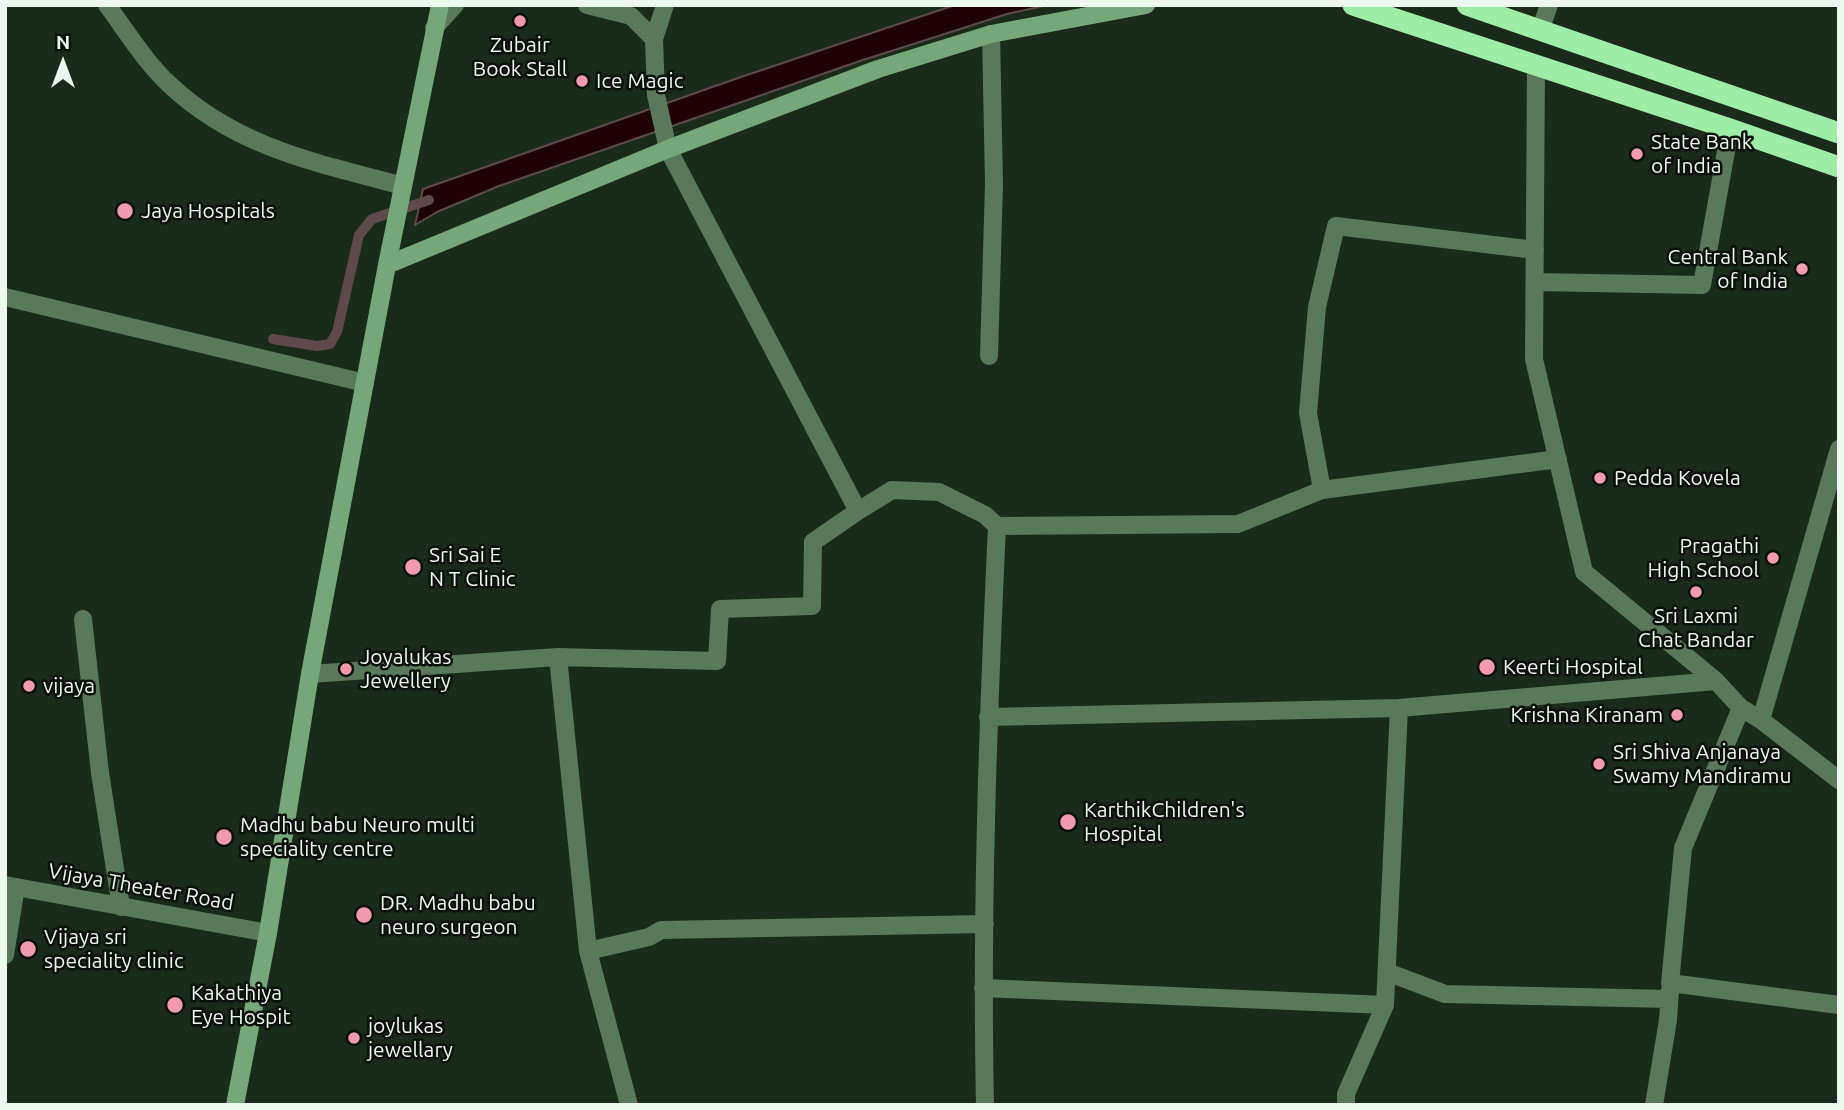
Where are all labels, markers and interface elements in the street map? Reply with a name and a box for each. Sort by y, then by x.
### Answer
marker: Zubair Book Stall [512,13,528,29]
north arrow [28,28,98,98]
text: N [56,31,70,53]
place label: Zubair Book Stall [473,32,567,82]
place label: Ice Magic [596,68,683,94]
marker: Ice Magic [574,73,590,89]
place label: State Bank of India [1651,129,1752,179]
marker: State Bank of India [1629,146,1645,162]
place label: Jaya Hospitals [141,198,275,224]
marker: Jaya Hospitals [115,201,135,221]
place label: Central Bank of India [1668,244,1788,294]
marker: Central Bank of India [1794,261,1810,277]
place label: Pedda Kovela [1614,465,1741,491]
marker: Pedda Kovela [1592,470,1608,486]
place label: Pragathi High School [1648,533,1759,583]
place label: Sri Sai E N T Clinic [429,542,516,592]
marker: Pragathi High School [1765,550,1781,566]
marker: Sri Sai E N T Clinic [403,557,423,577]
marker: Sri Laxmi Chat Bandar [1688,584,1704,600]
place label: Sri Laxmi Chat Bandar [1638,603,1754,653]
place label: Joyalukas Jewellery [360,644,451,694]
place label: Keerti Hospital [1503,654,1643,680]
marker: Keerti Hospital [1477,657,1497,677]
marker: Joyalukas Jewellery [338,661,354,677]
place label: vijaya [43,673,95,699]
marker: vijaya [21,678,37,694]
place label: Krishna Kiranam [1510,702,1663,728]
marker: Krishna Kiranam [1669,707,1685,723]
place label: Sri Shiva Anjanaya Swamy Mandiramu [1613,739,1791,789]
marker: Sri Shiva Anjanaya Swamy Mandiramu [1591,756,1607,772]
place label: KarthikChildren's Hospital [1084,797,1245,847]
place label: Madhu babu Neuro multi speciality centre [240,812,475,862]
marker: KarthikChildren's Hospital [1058,812,1078,832]
marker: Madhu babu Neuro multi speciality centre [214,827,234,847]
street label: Vijaya Theater Road [46,858,236,916]
place label: DR. Madhu babu neuro surgeon [380,890,536,940]
marker: DR. Madhu babu neuro surgeon [354,905,374,925]
place label: Vijaya sri speciality clinic [44,924,184,974]
marker: Vijaya sri speciality clinic [18,939,38,959]
place label: Kakathiya Eye Hospit [191,980,291,1030]
marker: Kakathiya Eye Hospit [165,995,185,1015]
place label: joylukas jewellary [368,1013,453,1063]
marker: joylukas jewellary [346,1030,362,1046]

